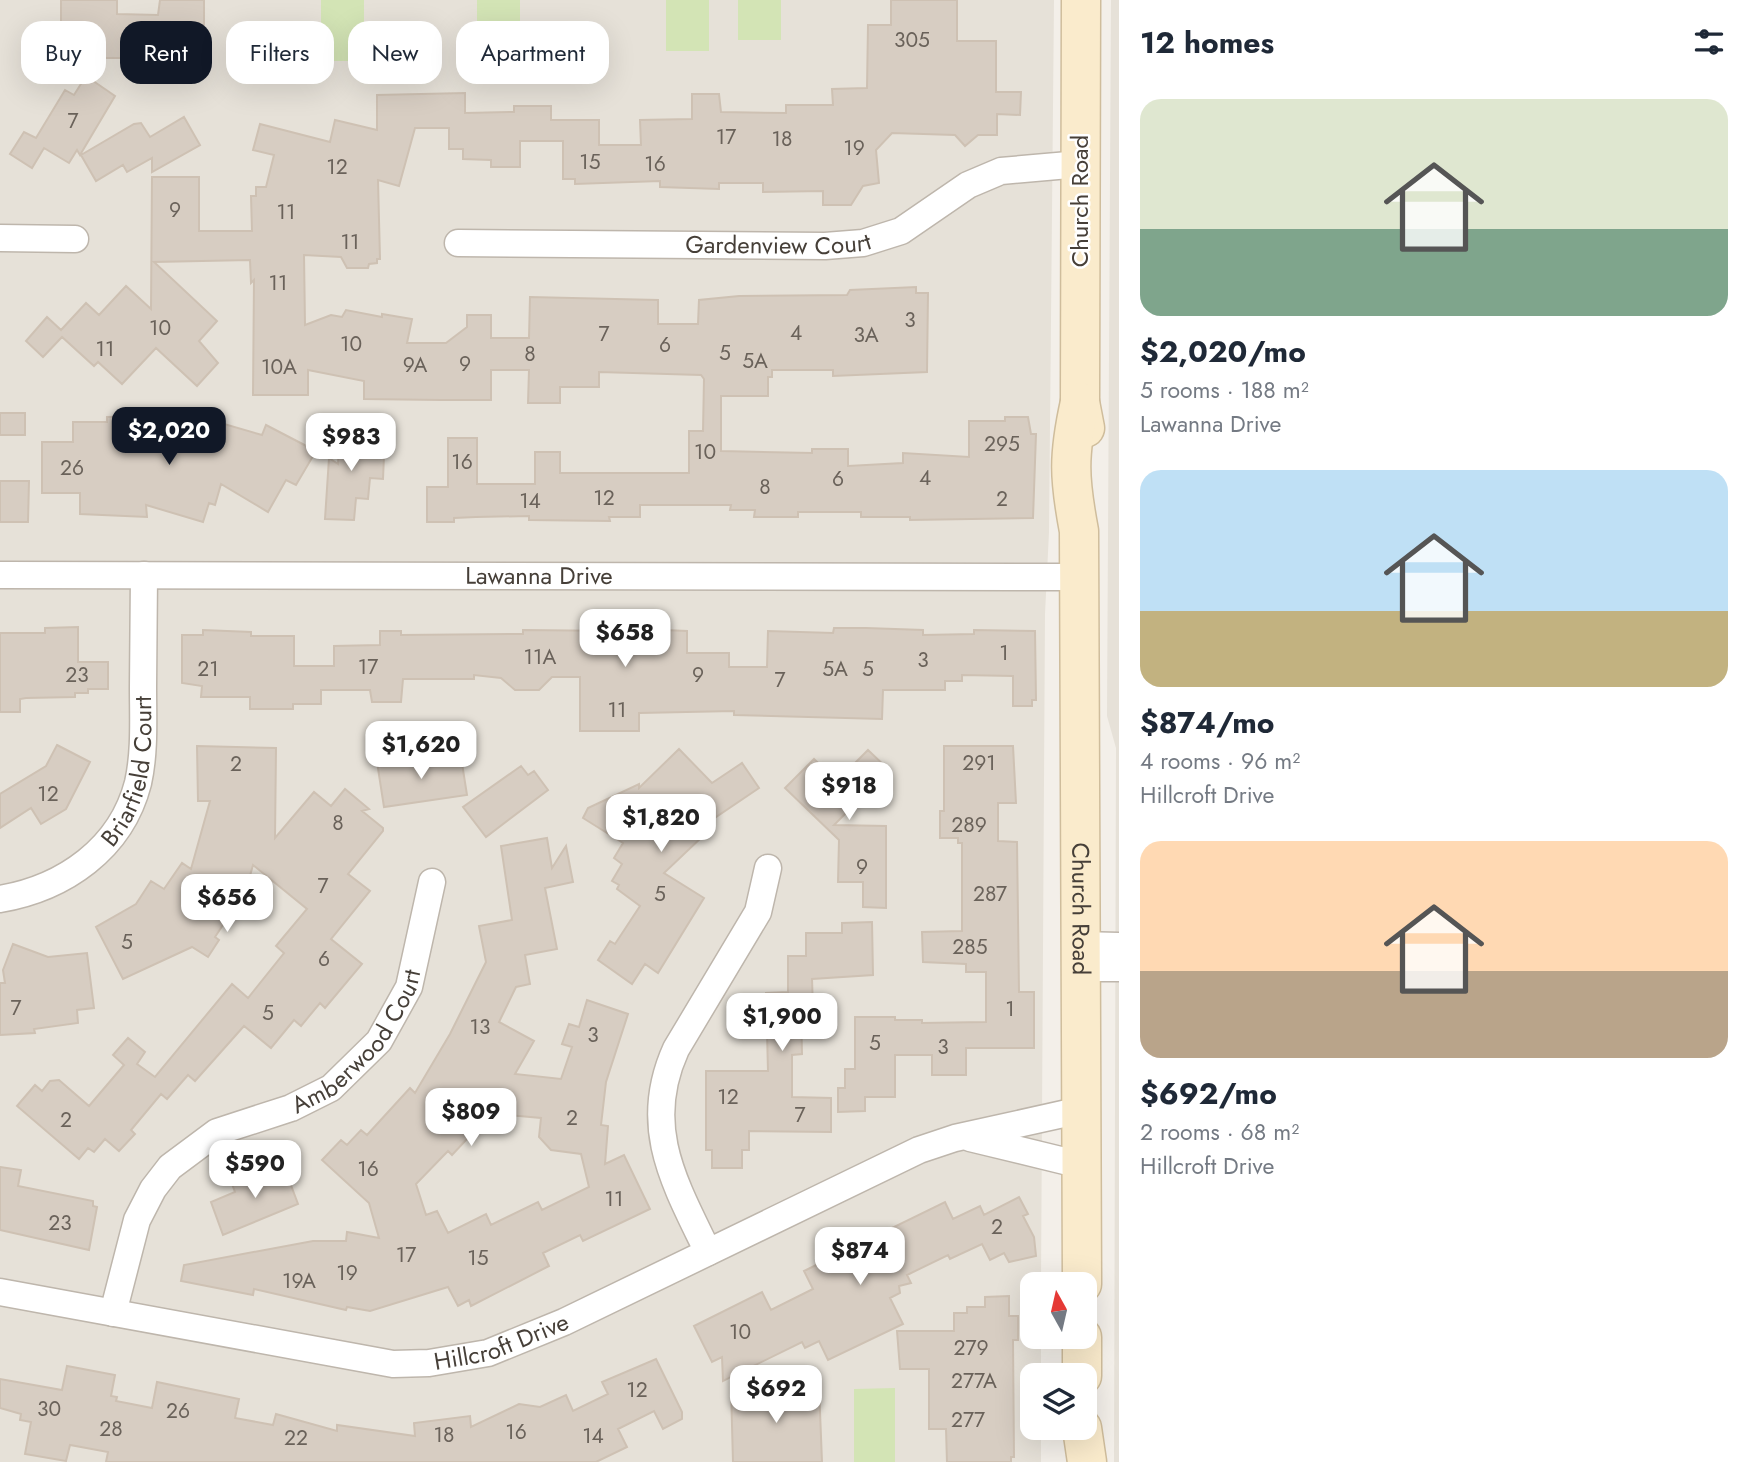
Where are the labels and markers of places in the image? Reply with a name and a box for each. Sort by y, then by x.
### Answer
pin: $2,020 [112,407,226,467]
pin: $983 [310,414,392,473]
pin: $658 [584,610,666,669]
pin: $1,620 [364,722,478,781]
pin: $918 [808,762,890,822]
pin: $1,820 [604,794,718,854]
pin: $656 [186,874,268,934]
pin: $1,900 [725,993,839,1053]
pin: $809 [430,1088,512,1148]
pin: $590 [214,1140,296,1200]
pin: $874 [819,1228,901,1287]
pin: $692 [735,1366,817,1425]

